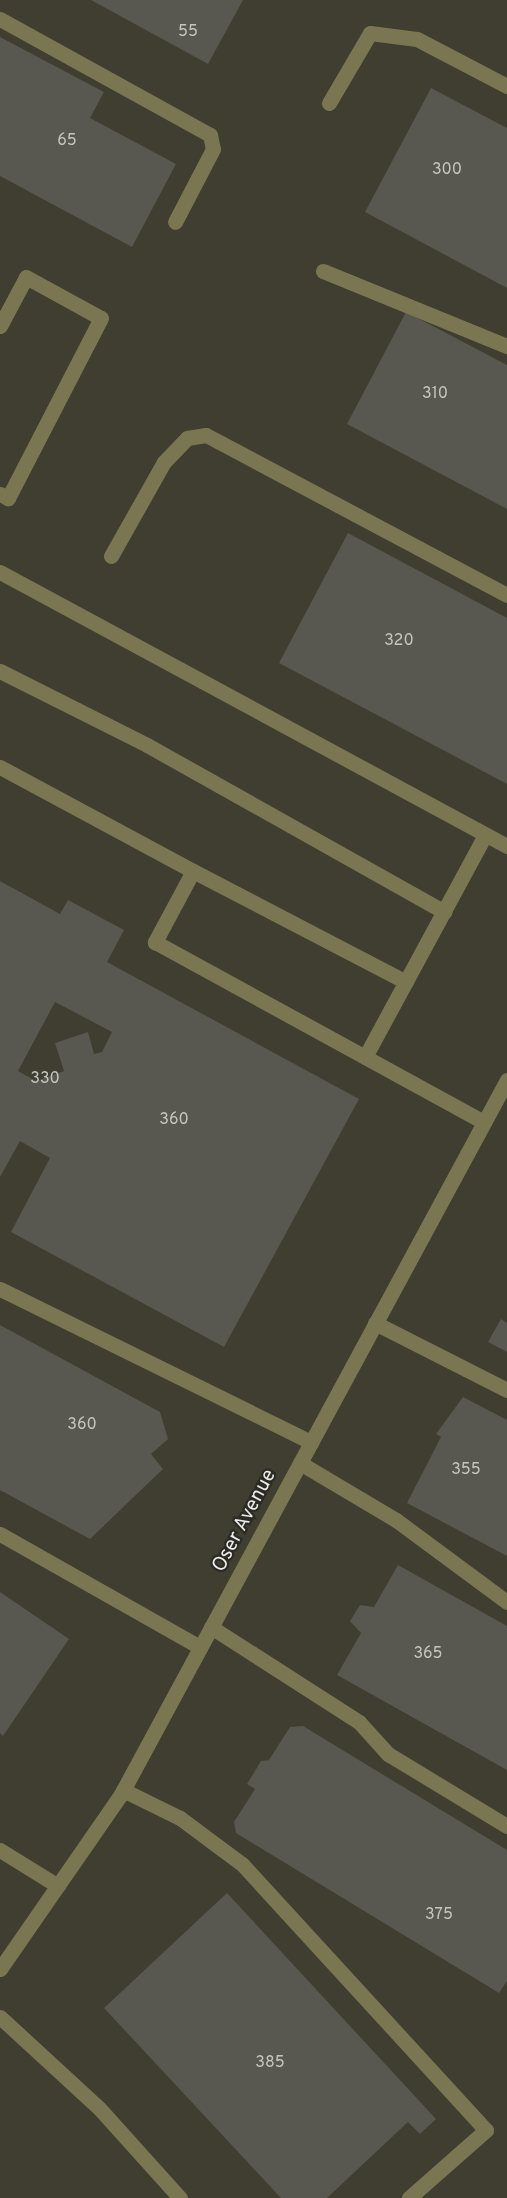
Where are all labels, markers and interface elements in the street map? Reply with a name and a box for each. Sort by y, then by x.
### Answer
house number: 55 [178,22,198,42]
house number: 65 [57,131,77,151]
house number: 300 [432,160,462,180]
house number: 310 [422,384,448,404]
house number: 320 [384,631,414,651]
house number: 330 [30,1069,60,1089]
house number: 360 [159,1110,189,1130]
house number: 360 [67,1415,97,1435]
house number: 355 [451,1460,481,1480]
street label: Oser Avenue [208,1465,282,1577]
house number: 365 [413,1644,443,1664]
house number: 375 [425,1905,453,1925]
house number: 385 [255,2053,285,2073]

